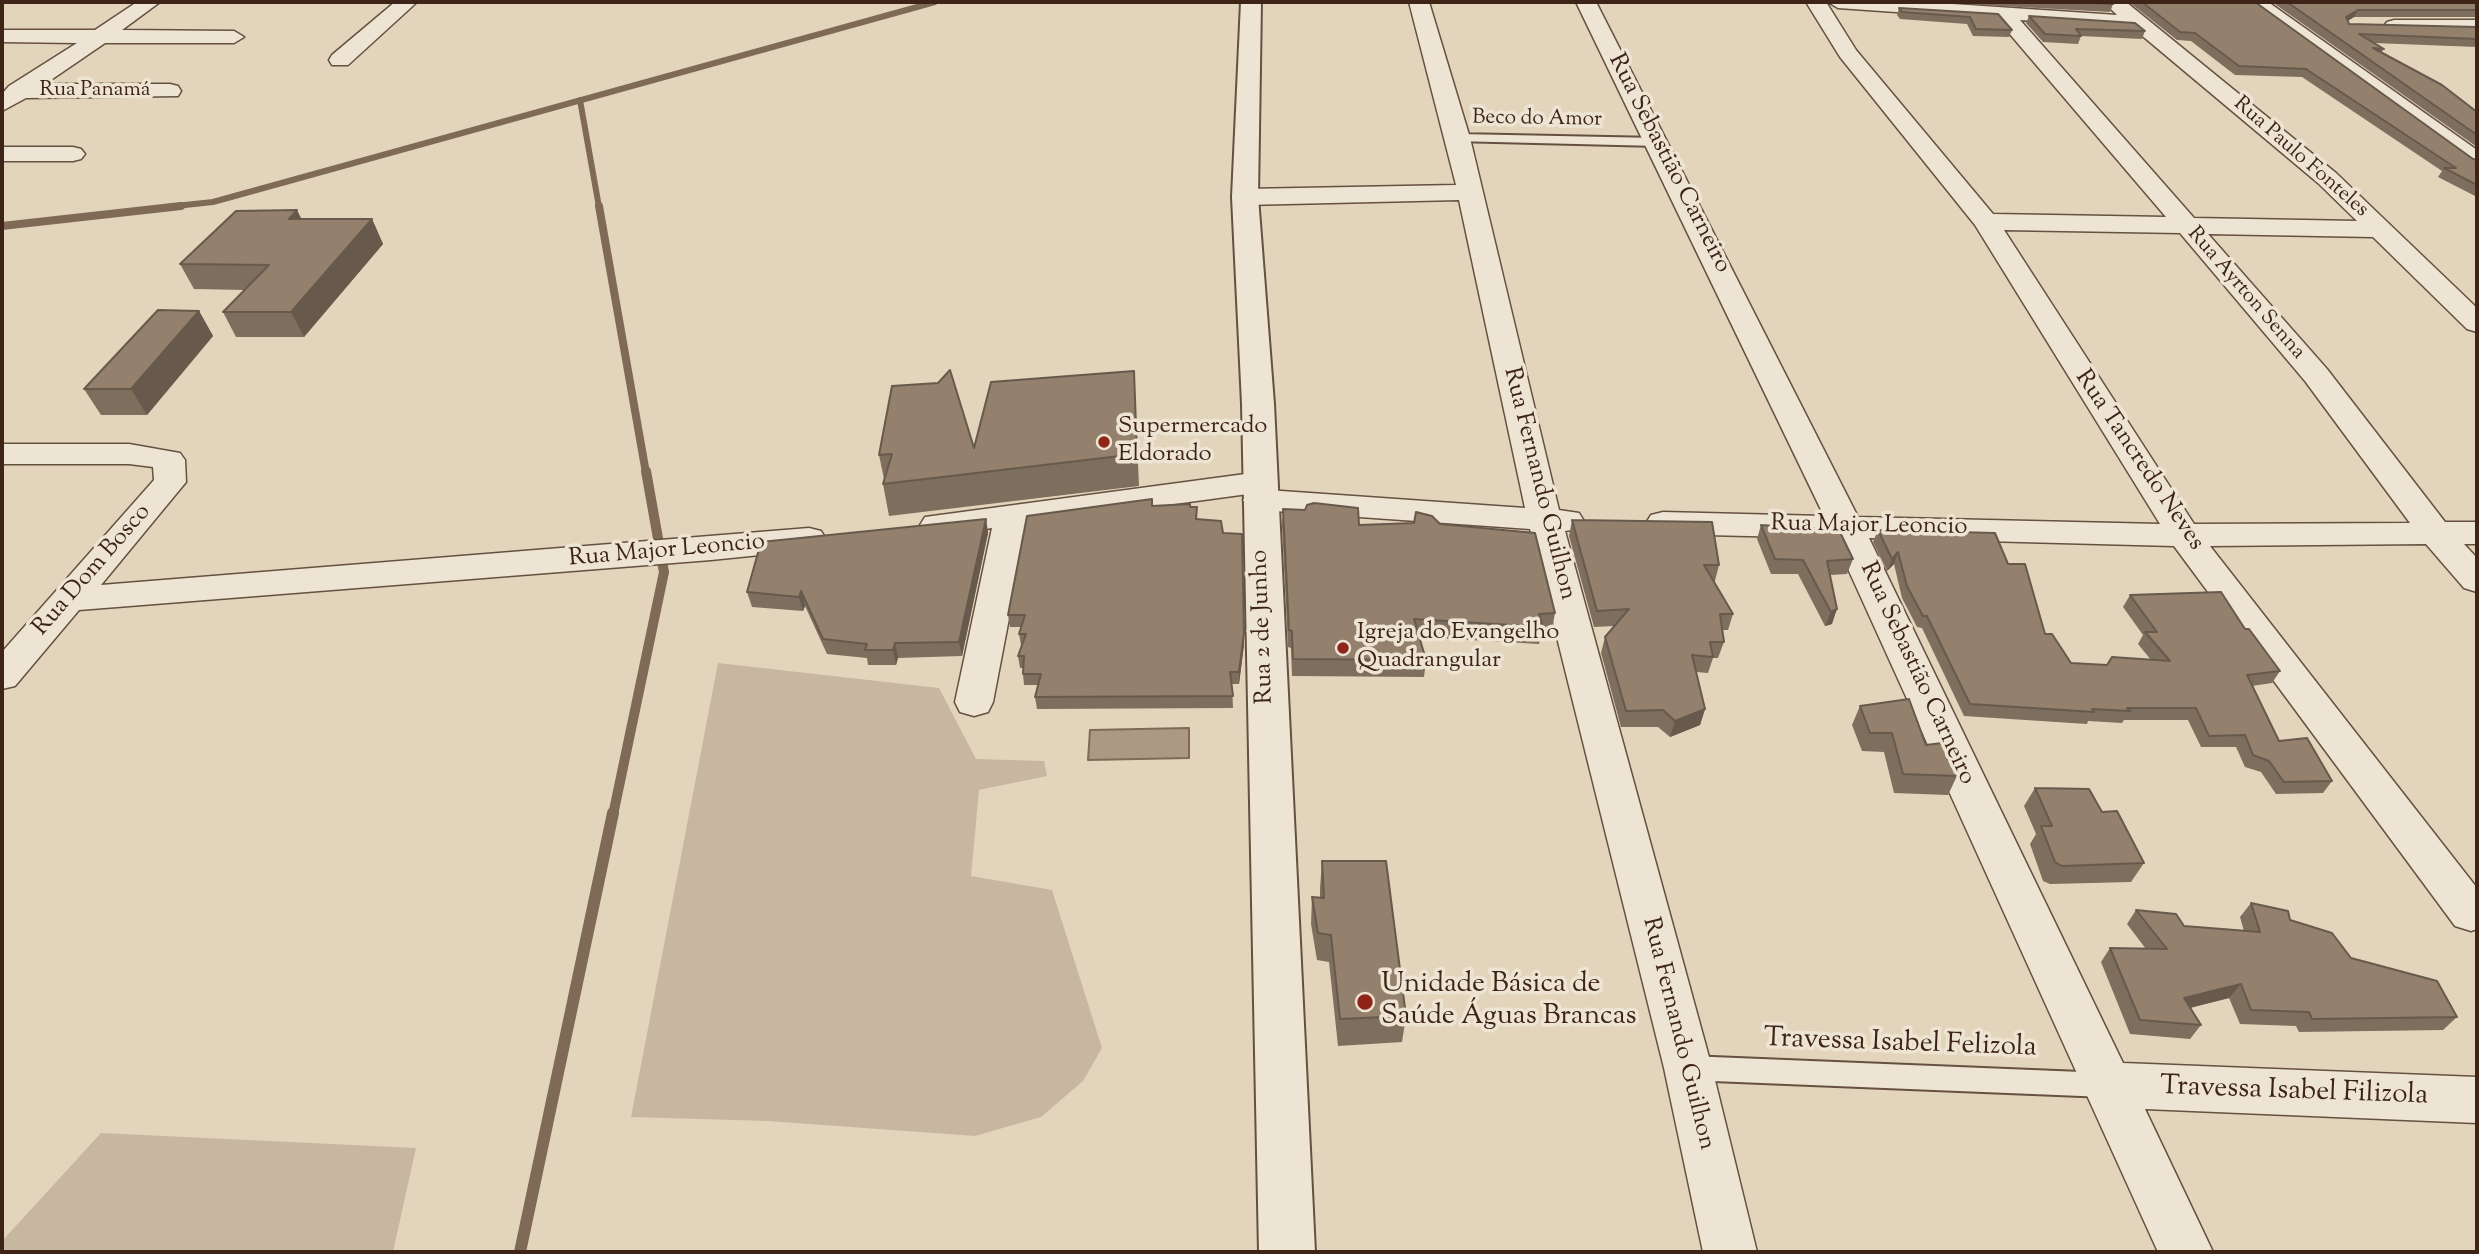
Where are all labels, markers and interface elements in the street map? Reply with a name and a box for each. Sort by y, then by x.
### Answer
street label: Rua Sebastião Carneiro [1600,50,1736,278]
street label: Rua Panamá [39,78,151,104]
street label: Rua Paulo Fonteles [2227,92,2373,224]
street label: Beco do Amor [1472,106,1602,134]
street label: Rua Ayrton Senna [2181,223,2309,365]
street label: Rua Fernando Guilhon [1495,365,1581,603]
street label: Rua Tancredo Neves [2067,365,2209,557]
place label: Supermercado Eldorado [1118,414,1267,470]
marker: Supermercado Eldorado [1096,434,1112,450]
street label: Rua Dom Bosco [28,499,158,643]
street label: Rua Major Leoncio [1770,511,1968,543]
street label: Rua Major Leoncio [568,529,766,575]
street label: Rua 2 de Junho [1247,549,1281,705]
street label: Rua Sebastião Carneiro [1852,558,1980,790]
place label: Igreja do Evangelho Quadrangular [1357,620,1559,676]
marker: Igreja do Evangelho Quadrangular [1335,640,1351,656]
street label: Rua Fernando Guilhon [1634,915,1720,1153]
place label: Unidade Básica de Saúde Águas Brancas [1381,969,1637,1035]
marker: Unidade Básica de Saúde Águas Brancas [1355,992,1375,1012]
street label: Travessa Isabel Felizola [1763,1023,2037,1067]
street label: Travessa Isabel Filizola [2159,1072,2429,1114]

